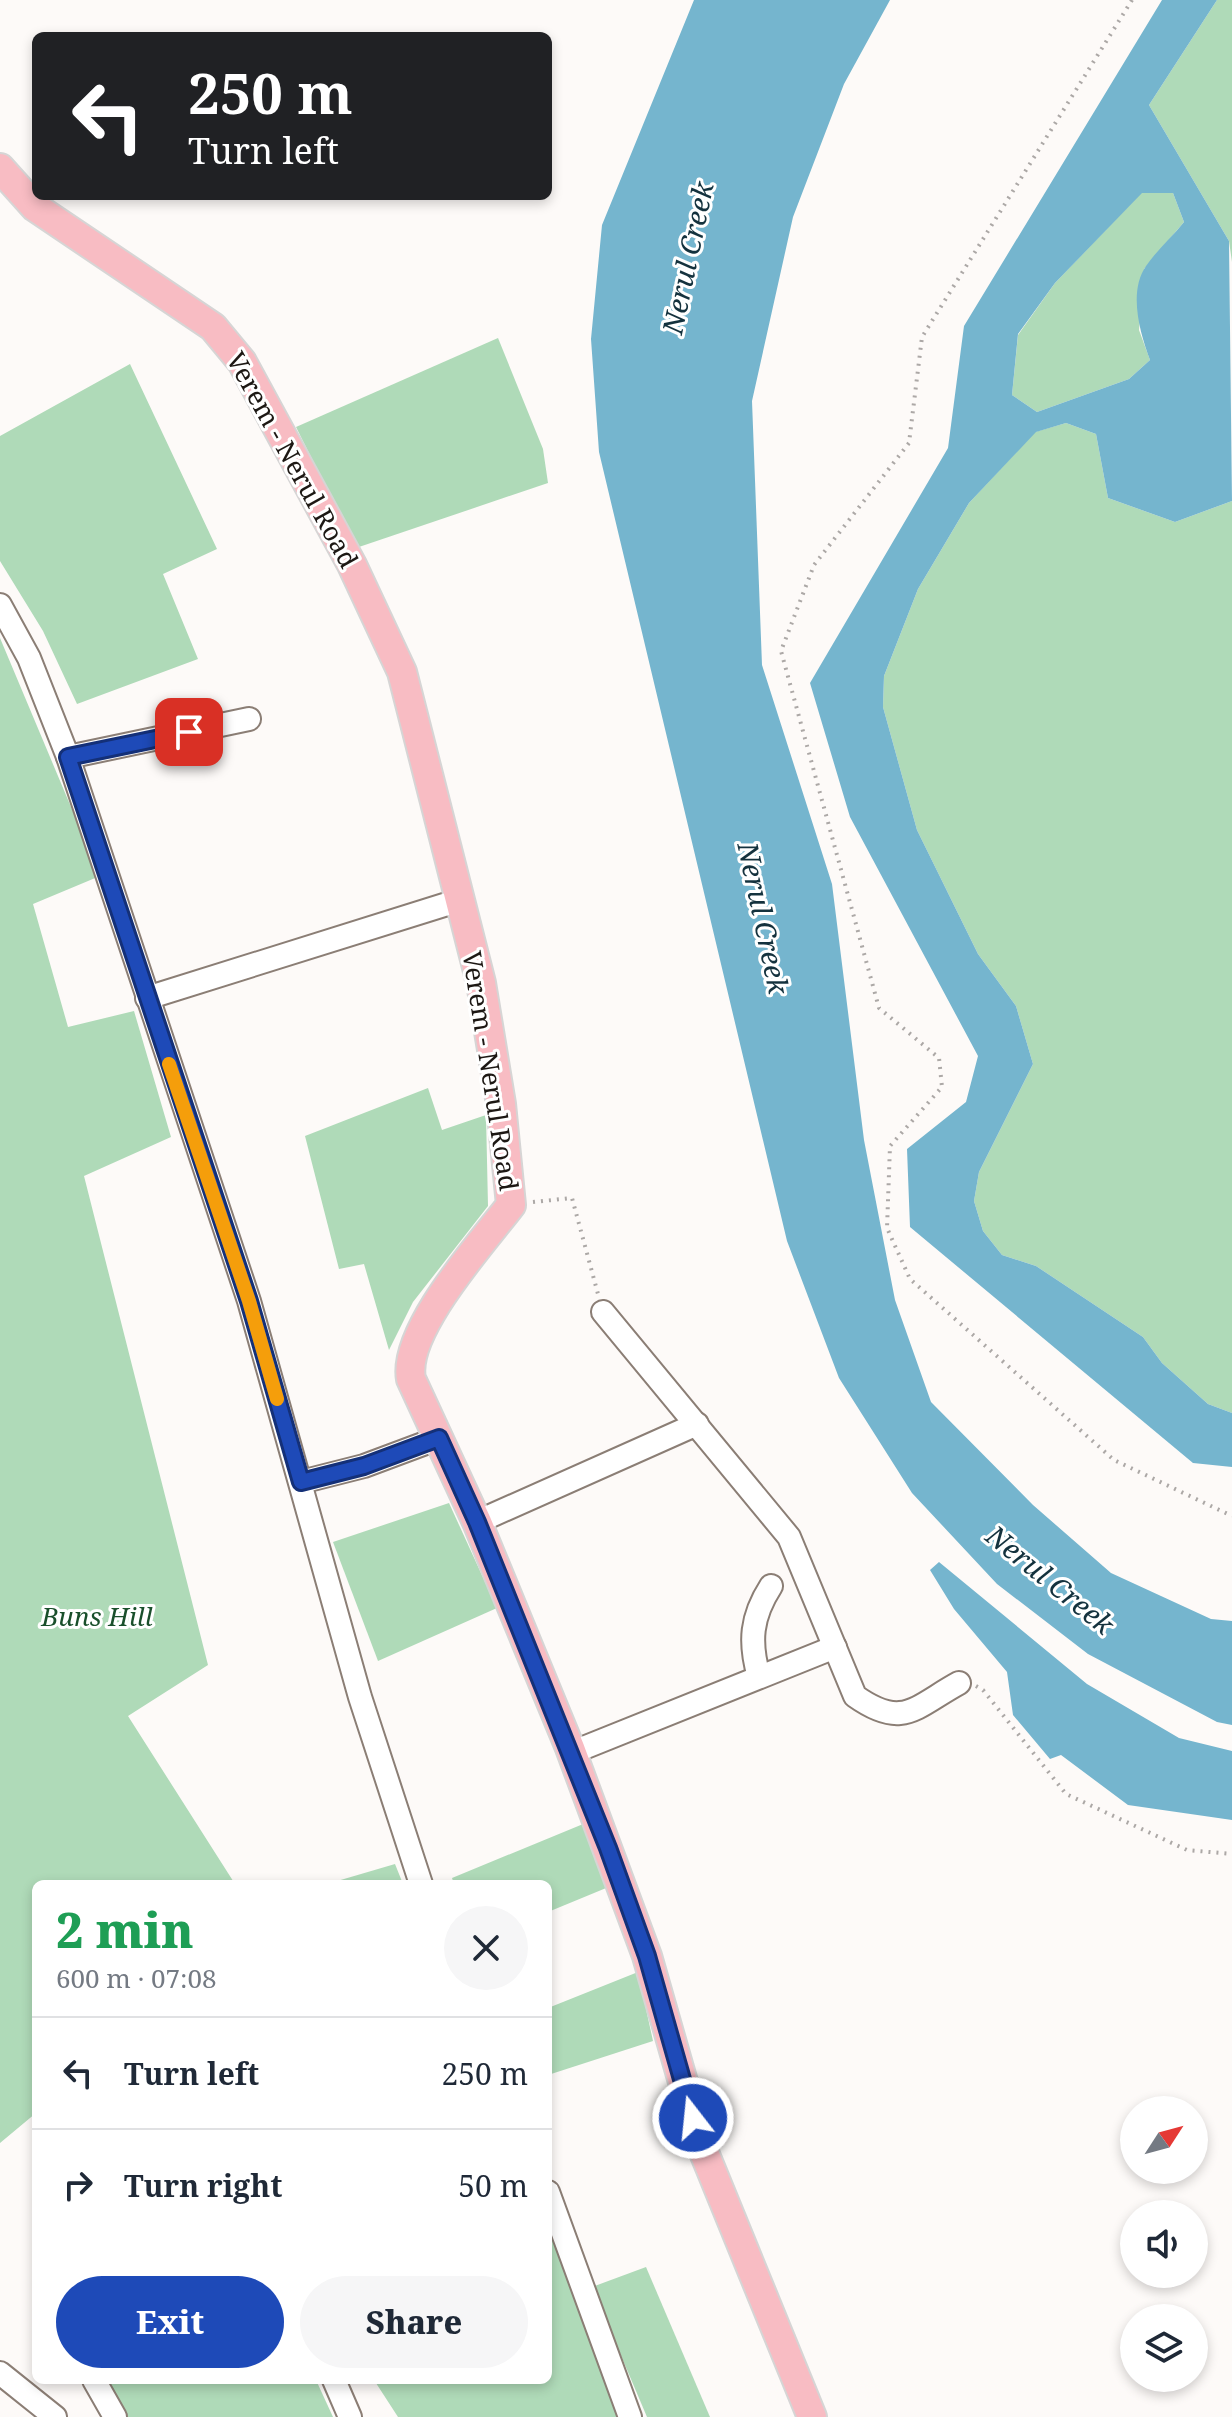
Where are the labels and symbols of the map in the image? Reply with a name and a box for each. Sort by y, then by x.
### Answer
water label: Nerul Creek [652,177,722,338]
street label: Verem - Nerul Road [218,345,367,574]
pin [155,698,223,766]
water label: Nerul Creek [729,837,799,998]
street label: Verem - Nerul Road [454,948,528,1193]
water label: Nerul Creek [978,1515,1123,1643]
park label: Buns Hill [40,1598,153,1634]
position arrow [651,2076,735,2160]
north arrow [1120,2096,1208,2184]

